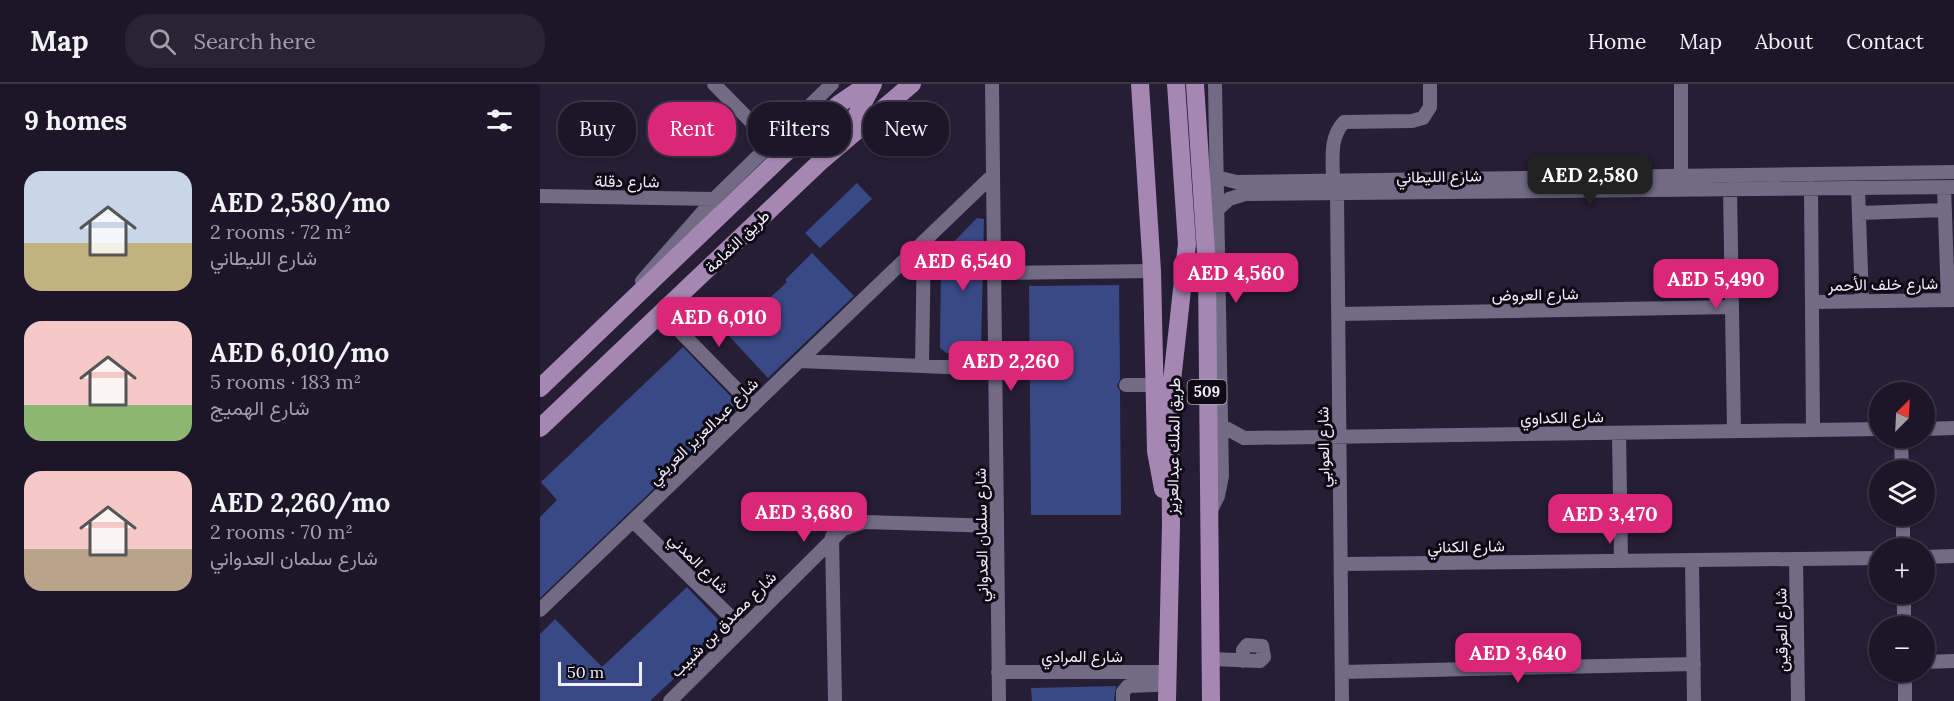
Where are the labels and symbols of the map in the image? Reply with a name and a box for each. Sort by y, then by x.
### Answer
pin: AED 2,580 [1521,155,1659,206]
street label: شارع الليطاني [1396,165,1482,191]
street label: شارع دقلة [594,170,660,194]
street label: طريق الثمامة [700,205,774,278]
pin: AED 6,540 [894,241,1032,292]
pin: AED 4,560 [1167,253,1305,304]
pin: AED 5,490 [1647,259,1785,310]
street label: شارع خلف الأحمر [1827,273,1938,297]
street label: شارع العروض [1491,283,1579,307]
pin: AED 6,010 [650,297,788,348]
pin: AED 2,260 [942,341,1080,392]
street label: شارع عبدالعزيز العريفي [644,373,765,492]
street label: طريق الملك عبدالعزيز [1162,377,1185,516]
road number: 509 [1188,380,1226,404]
north arrow [1869,382,1935,448]
street label: شارع العوابي [1312,406,1338,488]
street label: شارع الكداوي [1520,406,1604,432]
street label: شارع سلمان العدواني [970,468,996,602]
pin: AED 3,680 [735,492,873,543]
pin: AED 3,470 [1541,494,1679,545]
street label: شارع المدني [662,529,733,600]
street label: شارع الكناني [1427,535,1505,561]
street label: شارع مصدق بن شبيب [666,567,782,683]
street label: شارع العرقين [1770,588,1794,672]
pin: AED 3,640 [1449,633,1587,684]
street label: شارع المرادي [1041,646,1123,670]
scale bar [558,659,642,686]

